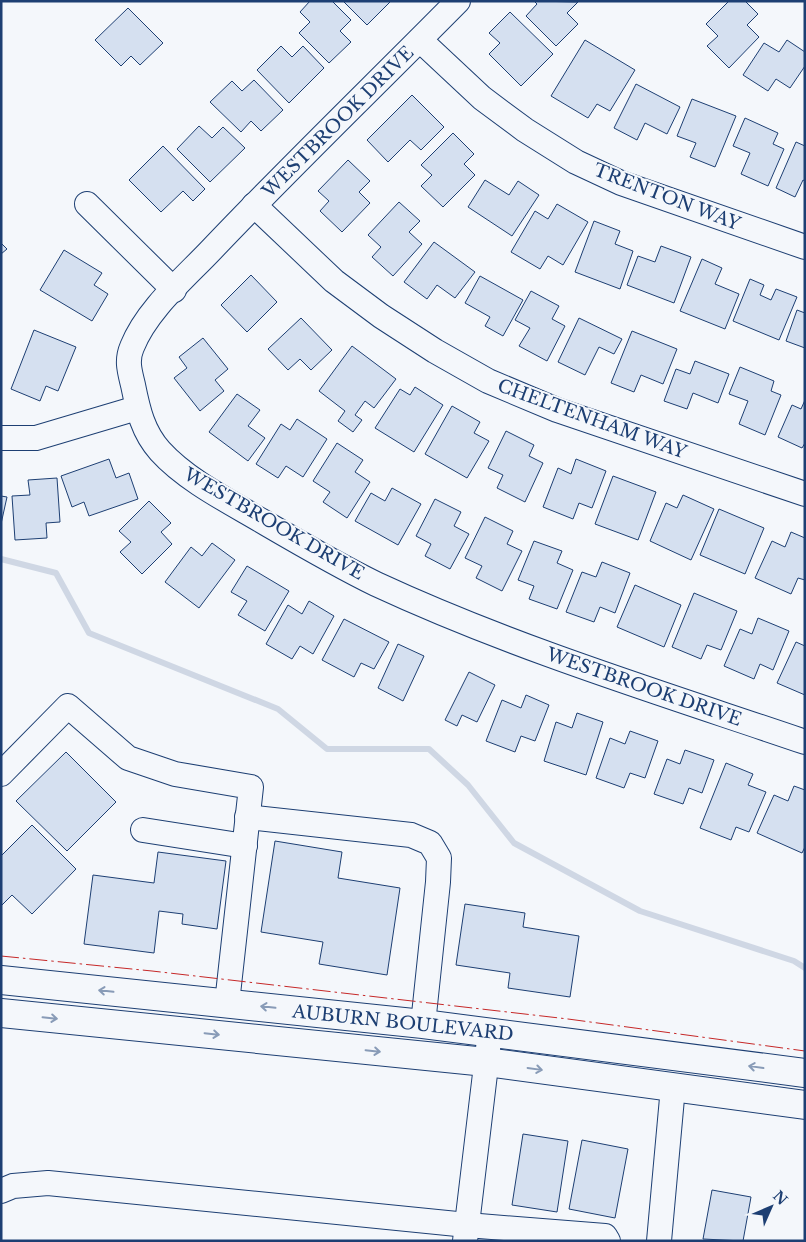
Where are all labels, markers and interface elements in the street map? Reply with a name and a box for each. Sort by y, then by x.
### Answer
street label: WESTBROOK DRIVE [257,42,418,203]
street label: TRENTON WAY [591,159,744,235]
street label: CHELTENHAM WAY [495,375,690,464]
street label: WESTBROOK DRIVE [179,463,368,585]
street label: WESTBROOK DRIVE [543,643,744,731]
one-way arrow [98,986,114,996]
street label: AUBURN BOULEVARD [290,1000,515,1046]
one-way arrow [260,1002,276,1012]
one-way arrow [41,1013,57,1023]
one-way arrow [203,1029,219,1038]
one-way arrow [365,1046,381,1056]
one-way arrow [749,1062,765,1072]
one-way arrow [526,1064,542,1074]
north arrow [746,1182,796,1232]
text: N [769,1187,791,1209]

